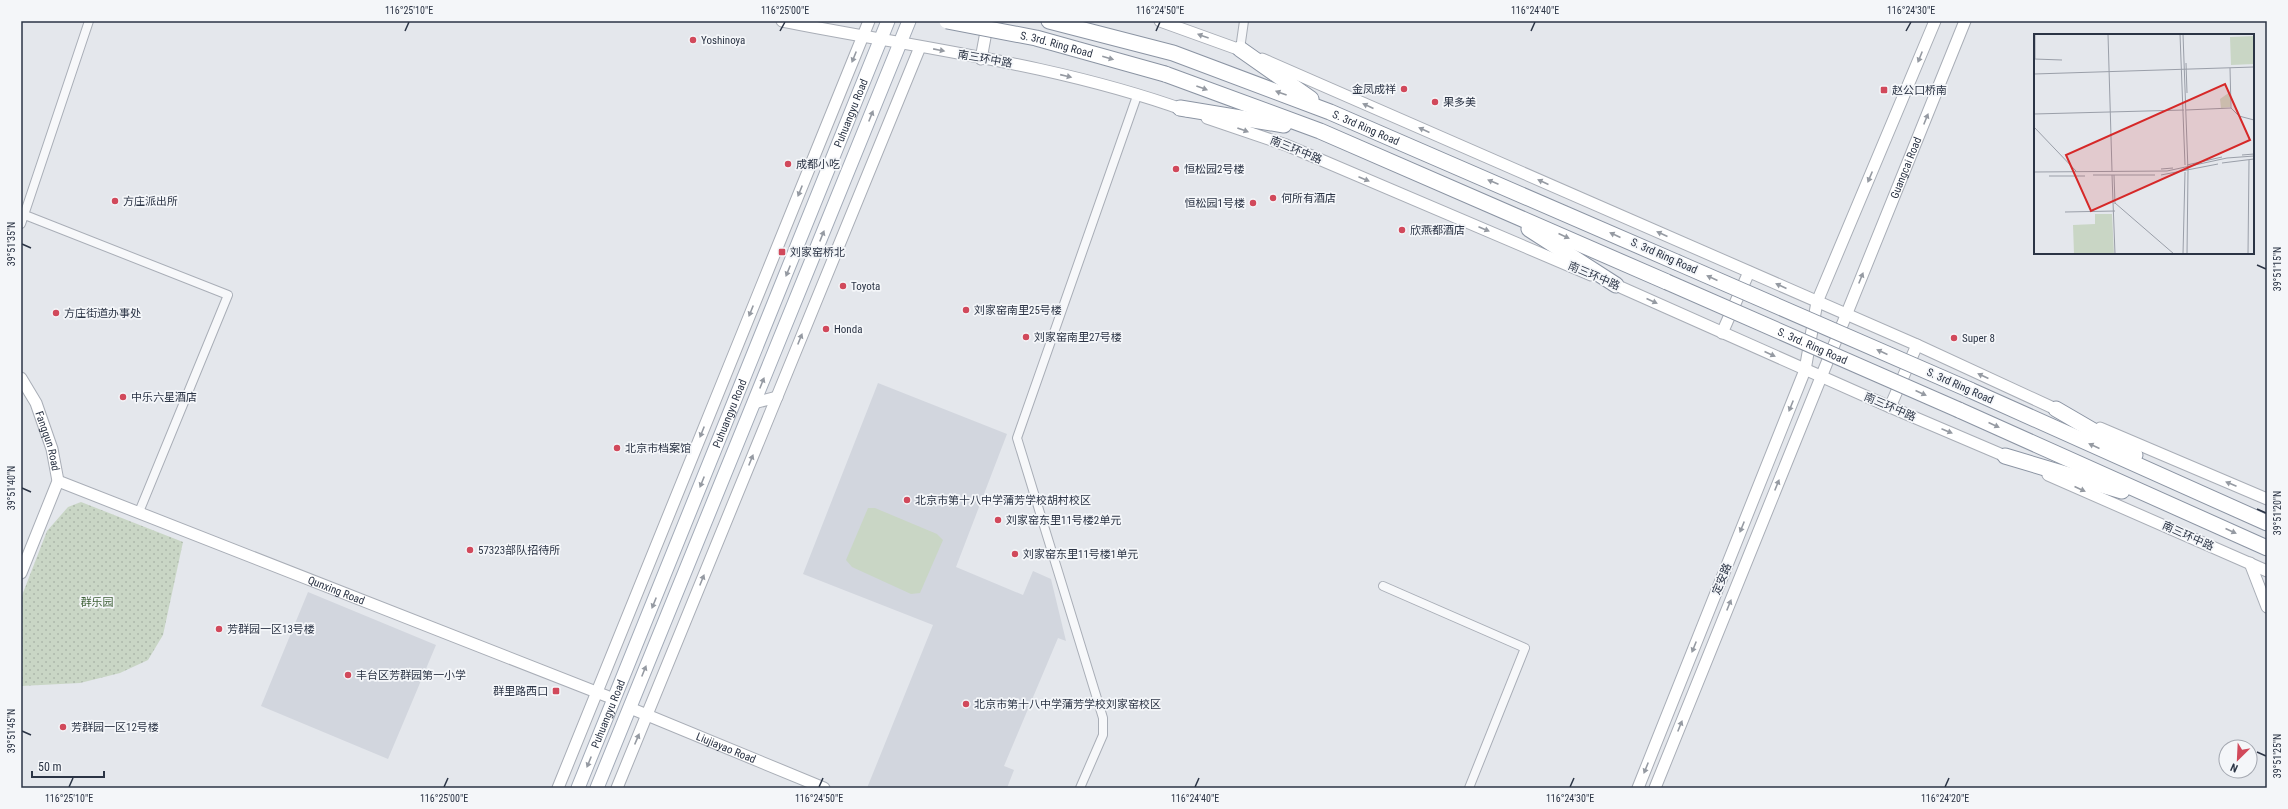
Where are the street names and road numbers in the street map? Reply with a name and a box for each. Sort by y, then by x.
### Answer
street label: S. 3rd. Ring Road [1019,29,1094,60]
street label: 南三环中路 [957,48,1013,70]
street label: Puhuangyu Road [831,77,870,149]
street label: S. 3rd Ring Road [1331,107,1401,148]
street label: 南三环中路 [1268,134,1324,166]
street label: Guangcai Road [1887,135,1924,201]
street label: S. 3rd Ring Road [1629,236,1699,276]
street label: 南三环中路 [1566,259,1622,293]
street label: S. 3rd. Ring Road [1776,325,1849,367]
street label: S. 3rd Ring Road [1925,366,1995,406]
street label: Puhuangyu Road [710,377,749,450]
street label: 南三环中路 [1862,390,1918,424]
street label: Fangqun Road [33,409,62,472]
street label: 南三环中路 [2160,519,2216,553]
street label: 定安路 [1710,561,1734,597]
street label: Qunxing Road [306,573,367,607]
street label: Puhuangyu Road [588,678,628,750]
street label: Liujiayao Road [694,730,758,766]

